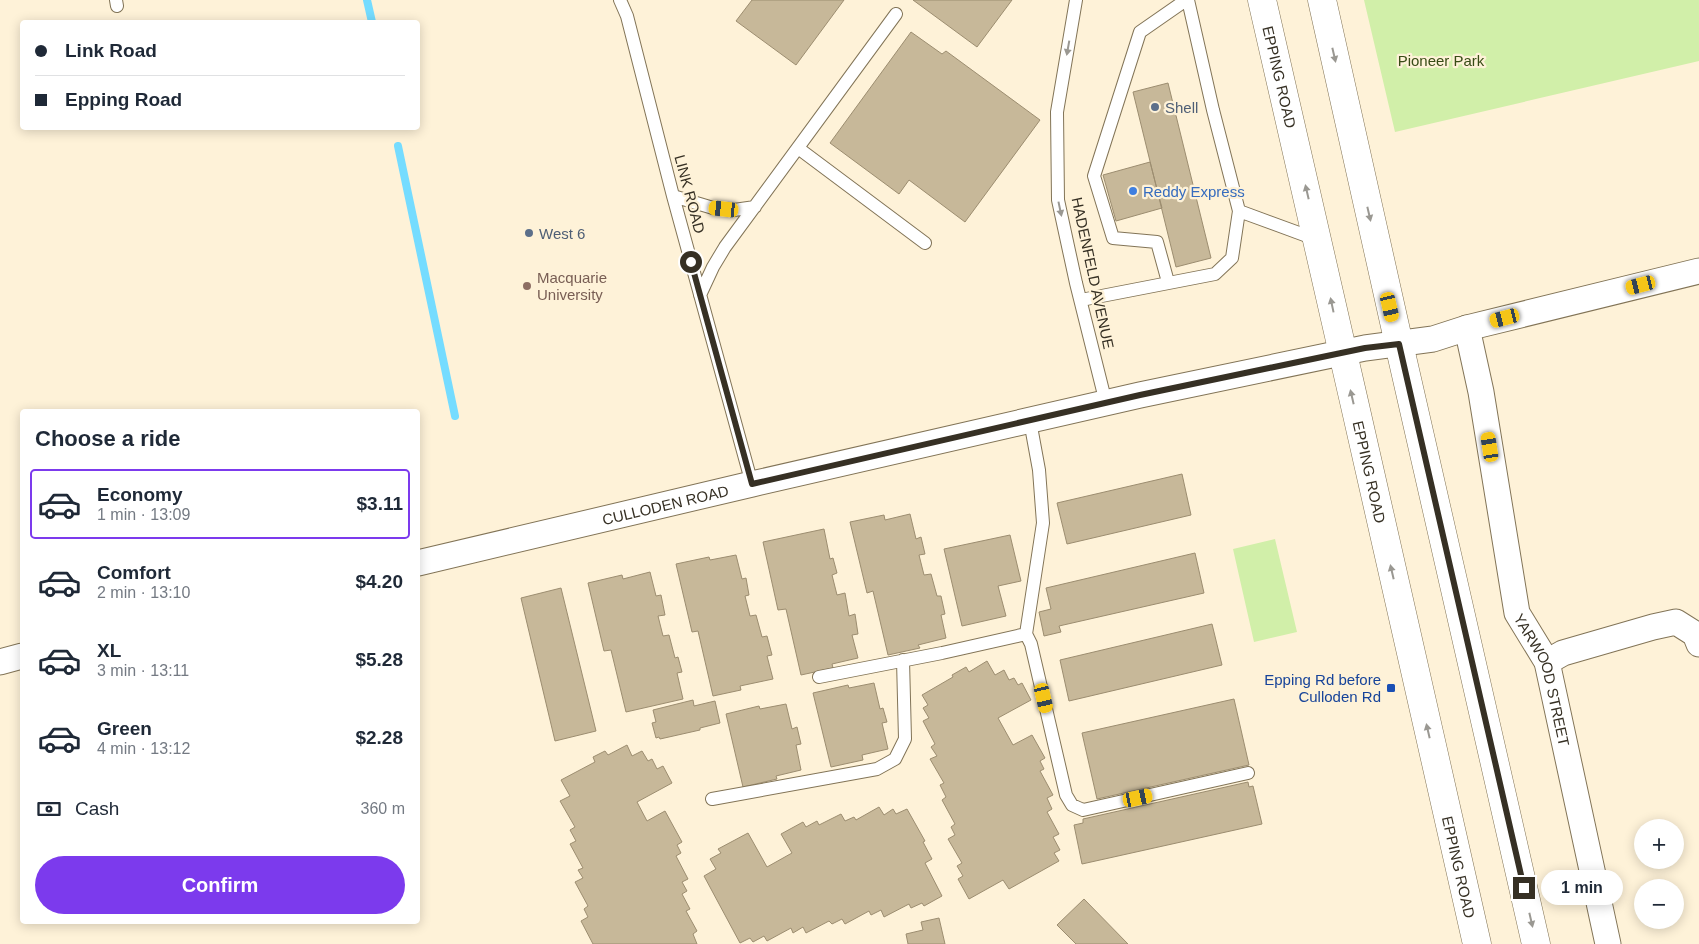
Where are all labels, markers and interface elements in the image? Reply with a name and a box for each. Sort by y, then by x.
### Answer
street label: EPPING ROAD [1260,24,1300,130]
text: Link Road [65,40,157,61]
one-way arrow [1064,40,1072,56]
one-way arrow [1330,48,1338,63]
park label: Pioneer Park [1398,52,1485,69]
text: Epping Road [65,89,182,110]
place label: Shell [1165,99,1198,116]
marker: Shell [1149,101,1161,113]
street label: LINK ROAD [671,153,709,235]
place label: Reddy Express [1143,183,1245,200]
marker: Reddy Express [1127,185,1139,197]
one-way arrow [1303,185,1311,200]
street label: HADENFELD AVENUE [1069,196,1117,350]
car [708,200,739,218]
one-way arrow [1057,202,1065,218]
one-way arrow [1366,206,1374,222]
place label: West 6 [539,225,585,242]
marker: West 6 [523,227,535,239]
route start [680,251,702,273]
place label: Macquarie University [537,269,607,303]
car [1624,274,1657,296]
marker: Macquarie University [521,280,533,292]
car [1379,291,1400,323]
one-way arrow [1328,297,1336,312]
car [1488,307,1521,329]
one-way arrow [1348,388,1356,404]
street label: EPPING ROAD [1350,419,1390,525]
text: Choose a ride [35,426,180,451]
car [1480,431,1499,463]
street label: CULLODEN ROAD [600,481,730,528]
icon: car [37,482,82,527]
text: Economy [97,484,183,505]
text: $3.11 [357,493,403,514]
text: 1 min · 13:09 [97,506,190,523]
icon: car [37,560,82,605]
text: Comfort [97,562,171,583]
one-way arrow [1388,565,1396,580]
text: $4.20 [355,571,403,592]
text: 2 min · 13:10 [97,584,190,601]
street label: YARWOOD STREET [1511,610,1573,748]
icon: car [37,638,82,683]
text: XL [97,640,121,661]
text: $5.28 [355,649,403,670]
text: 3 min · 13:11 [97,662,189,679]
place label: Epping Rd before Culloden Rd [1264,671,1381,705]
car [1033,682,1054,714]
marker: Epping Rd before Culloden Rd [1385,682,1397,694]
icon: car [37,716,82,761]
text: Green [97,718,152,739]
one-way arrow [1424,723,1432,738]
text: $2.28 [355,727,403,748]
text: 4 min · 13:12 [97,740,190,757]
car [1121,788,1154,808]
icon: cash [35,795,63,823]
text: Cash [75,798,119,819]
text: 360 m [361,800,405,817]
street label: EPPING ROAD [1439,814,1479,920]
map controls [1634,819,1684,929]
button: + [1634,819,1684,869]
button: Confirm [35,856,405,914]
callout: 1 min [1542,870,1624,906]
route end [1513,877,1535,899]
text: 1 min [1561,879,1603,896]
button: − [1634,879,1684,929]
one-way arrow [1527,913,1535,928]

